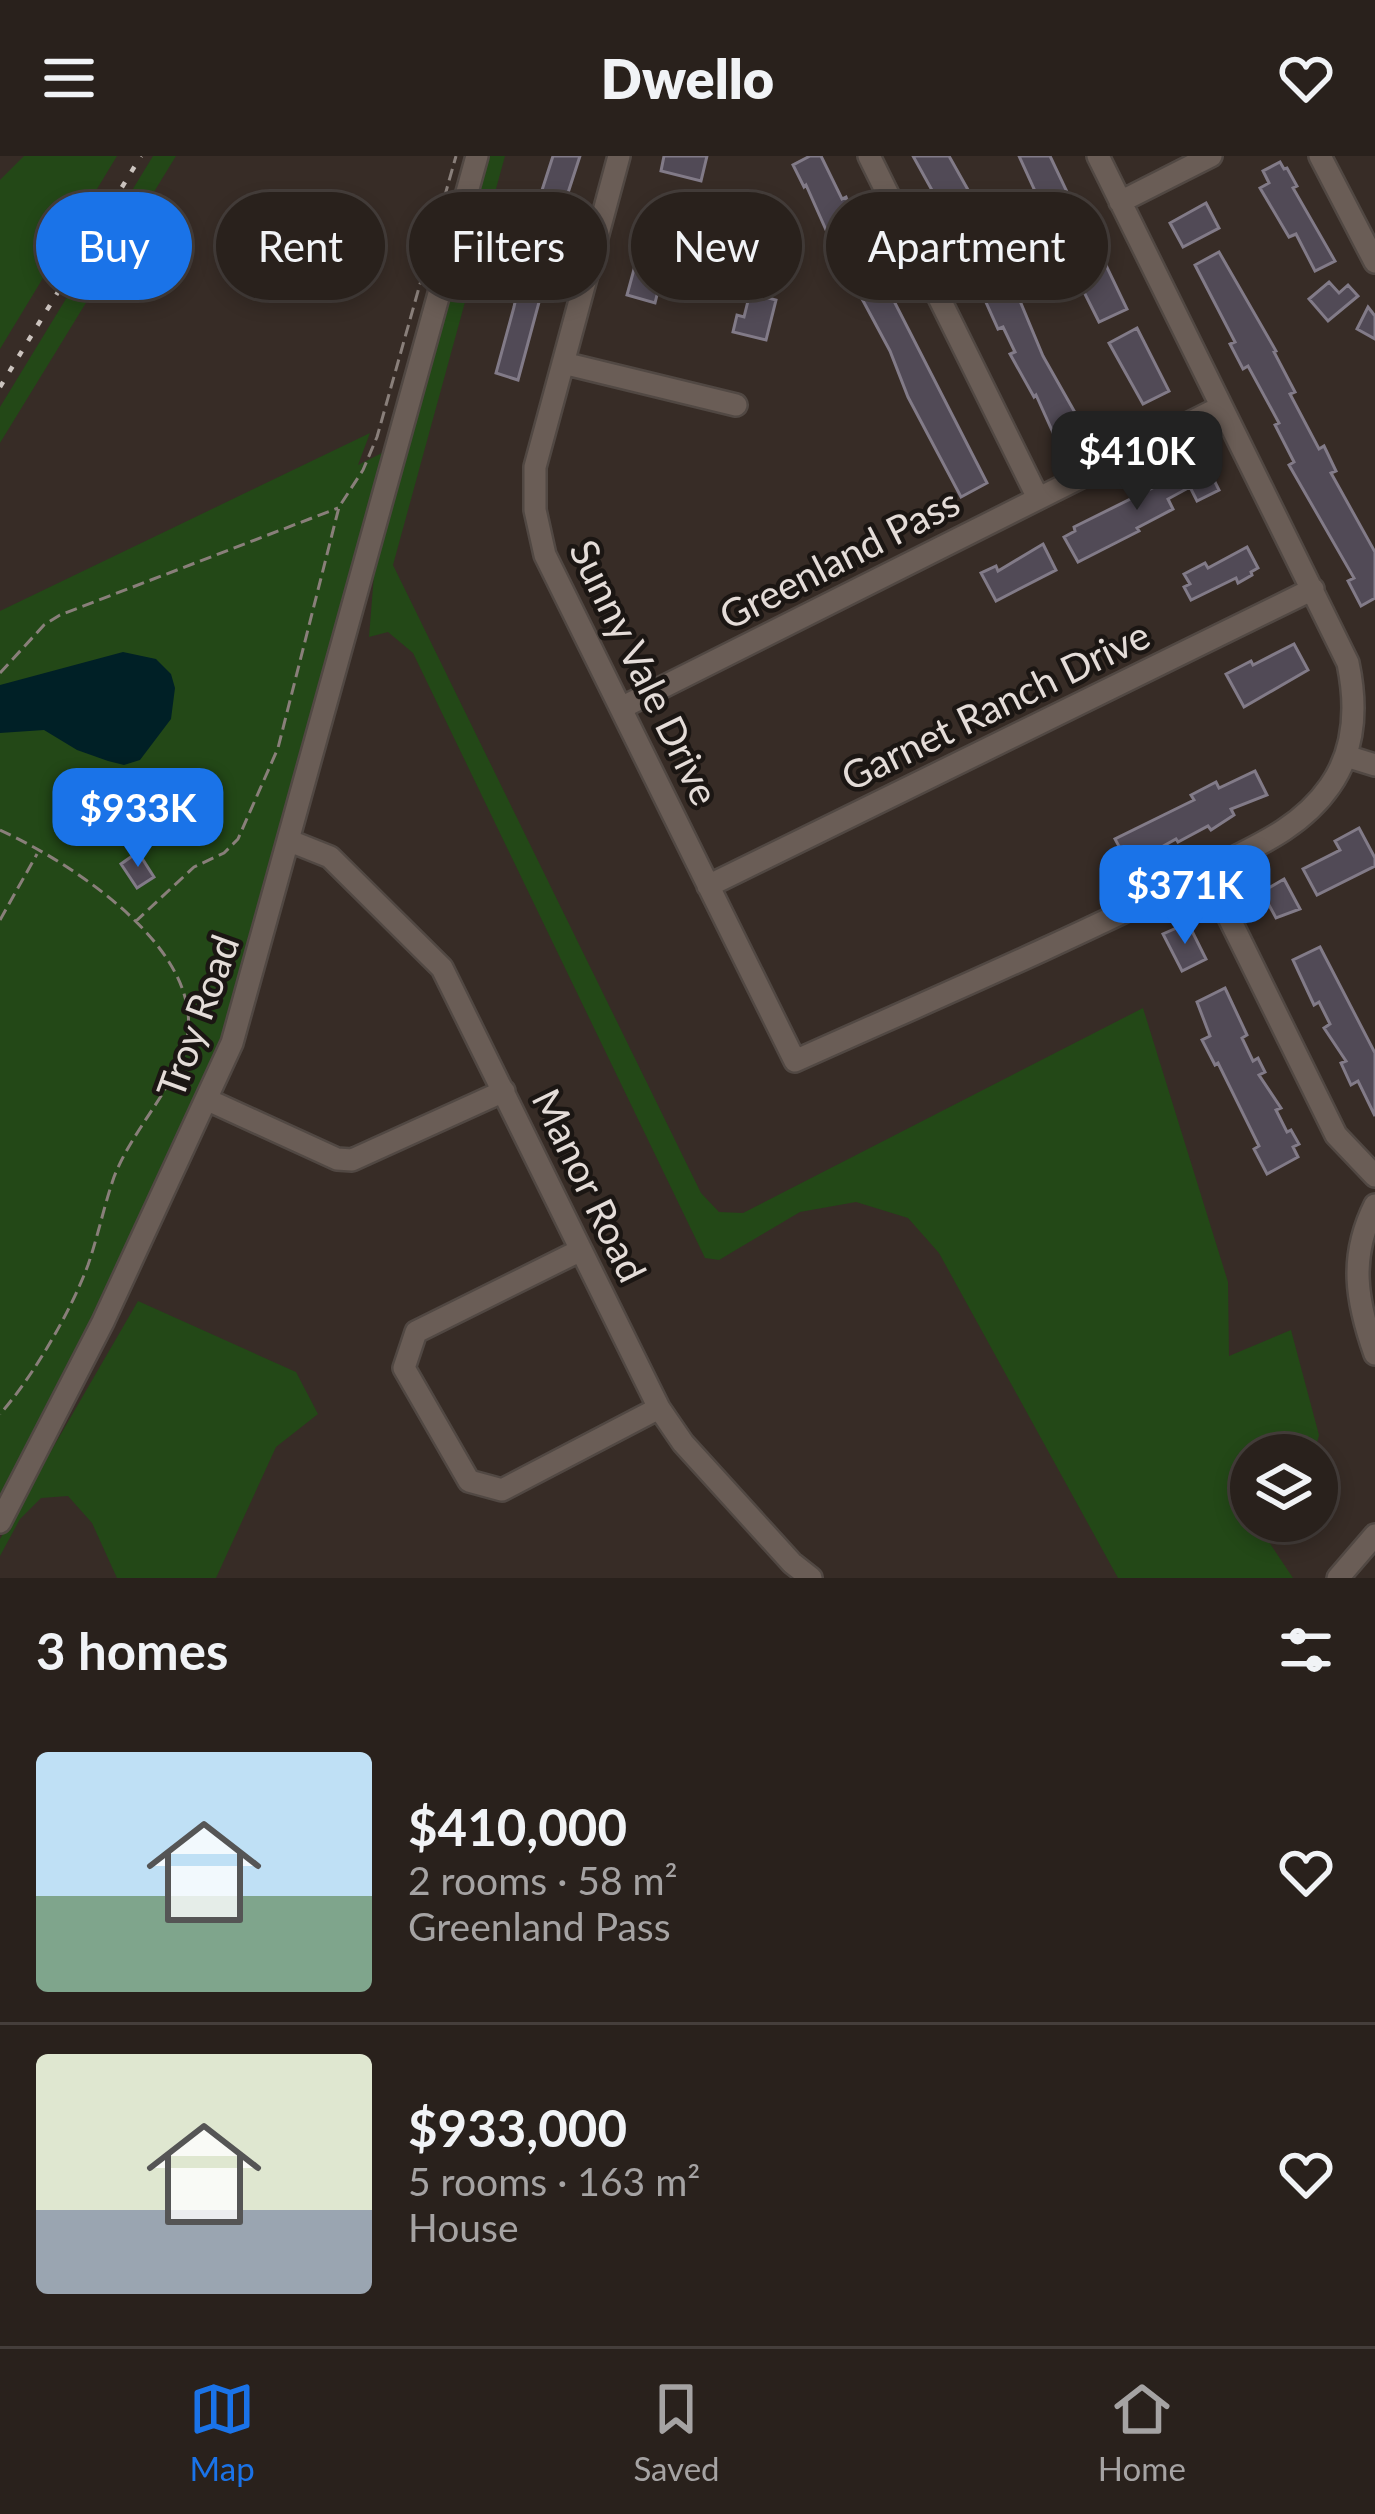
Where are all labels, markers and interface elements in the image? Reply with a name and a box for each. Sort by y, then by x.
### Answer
icon: menu [36,45,102,111]
icon: heart [1273,45,1339,111]
text: Dwello [601,46,774,111]
chip: Buy [36,192,192,300]
chip: Rent [216,192,385,300]
chip: Filters [409,192,607,300]
chip: New [631,192,802,300]
chip: Apartment [826,192,1108,300]
pin: $410K [1053,411,1221,513]
text: $410K [1078,427,1196,473]
street label: Greenland Pass [712,478,966,638]
street label: Sunny Vale Drive [561,532,729,812]
street label: Garnet Ranch Drive [834,611,1156,799]
pin: $933K [54,768,222,870]
text: $933K [79,784,197,830]
pin: $371K [1101,845,1269,947]
text: $371K [1126,861,1244,907]
street label: Troy Road [146,929,248,1103]
street label: Manor Road [524,1081,656,1289]
map controls [1230,1434,1338,1542]
button: layers [1230,1434,1338,1542]
icon: filters [1273,1617,1339,1683]
text: 3 homes [36,1620,228,1681]
text: $410,000 [408,1796,627,1857]
icon: home [132,1800,276,1944]
icon: heart [1273,1839,1339,1905]
text: 2 rooms · 58 m² [408,1857,678,1903]
text: Greenland Pass [408,1903,671,1949]
text: $933,000 [408,2097,627,2158]
icon: home [132,2102,276,2246]
icon: heart [1273,2141,1339,2207]
text: 5 rooms · 163 m² [408,2158,700,2204]
text: House [408,2204,519,2250]
tab: Map [189,2376,255,2488]
tab: Saved [633,2376,720,2488]
tab: Home [1098,2376,1186,2488]

